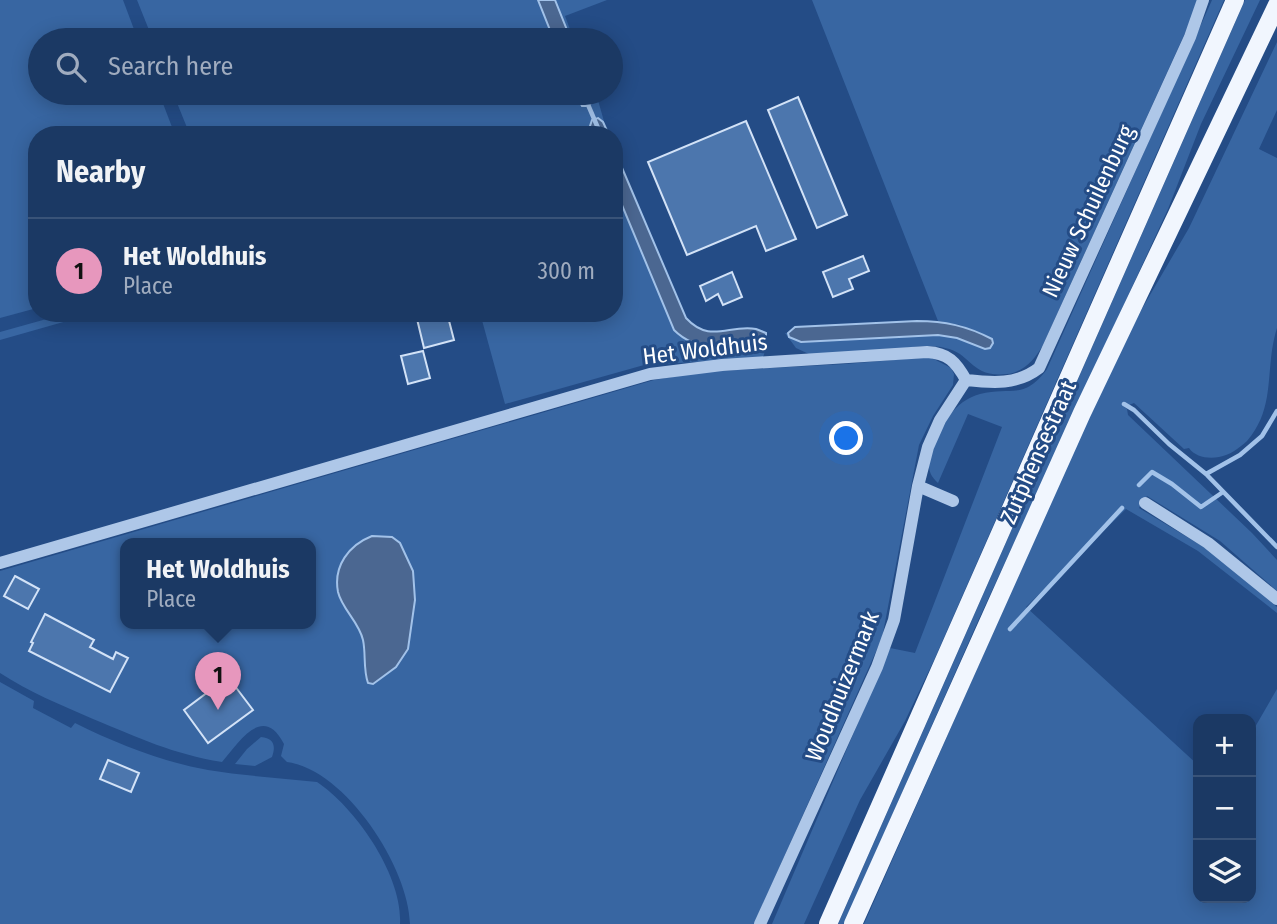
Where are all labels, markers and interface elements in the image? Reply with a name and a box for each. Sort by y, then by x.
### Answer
search box [28,28,623,105]
icon: search [52,48,90,86]
text: Search here [108,51,233,82]
street label: Nieuw Schuilenburg [1036,120,1140,302]
text: Nearby [56,154,145,190]
text: Het Woldhuis [123,241,266,272]
text: 1 [74,257,84,285]
text: 300 m [538,257,595,285]
text: Place [123,272,173,300]
street label: Het Woldhuis [641,327,769,371]
street label: Zutphensestraat [994,376,1082,528]
your location [829,421,863,455]
popup [120,538,316,629]
text: Het Woldhuis [146,554,290,585]
text: Place [146,585,196,613]
street label: Woudhuizermark [799,607,885,765]
pin: 1 [195,652,241,710]
map controls [1193,714,1256,903]
button: + [1193,714,1256,777]
button: − [1193,777,1256,840]
button: layers [1193,840,1256,903]

